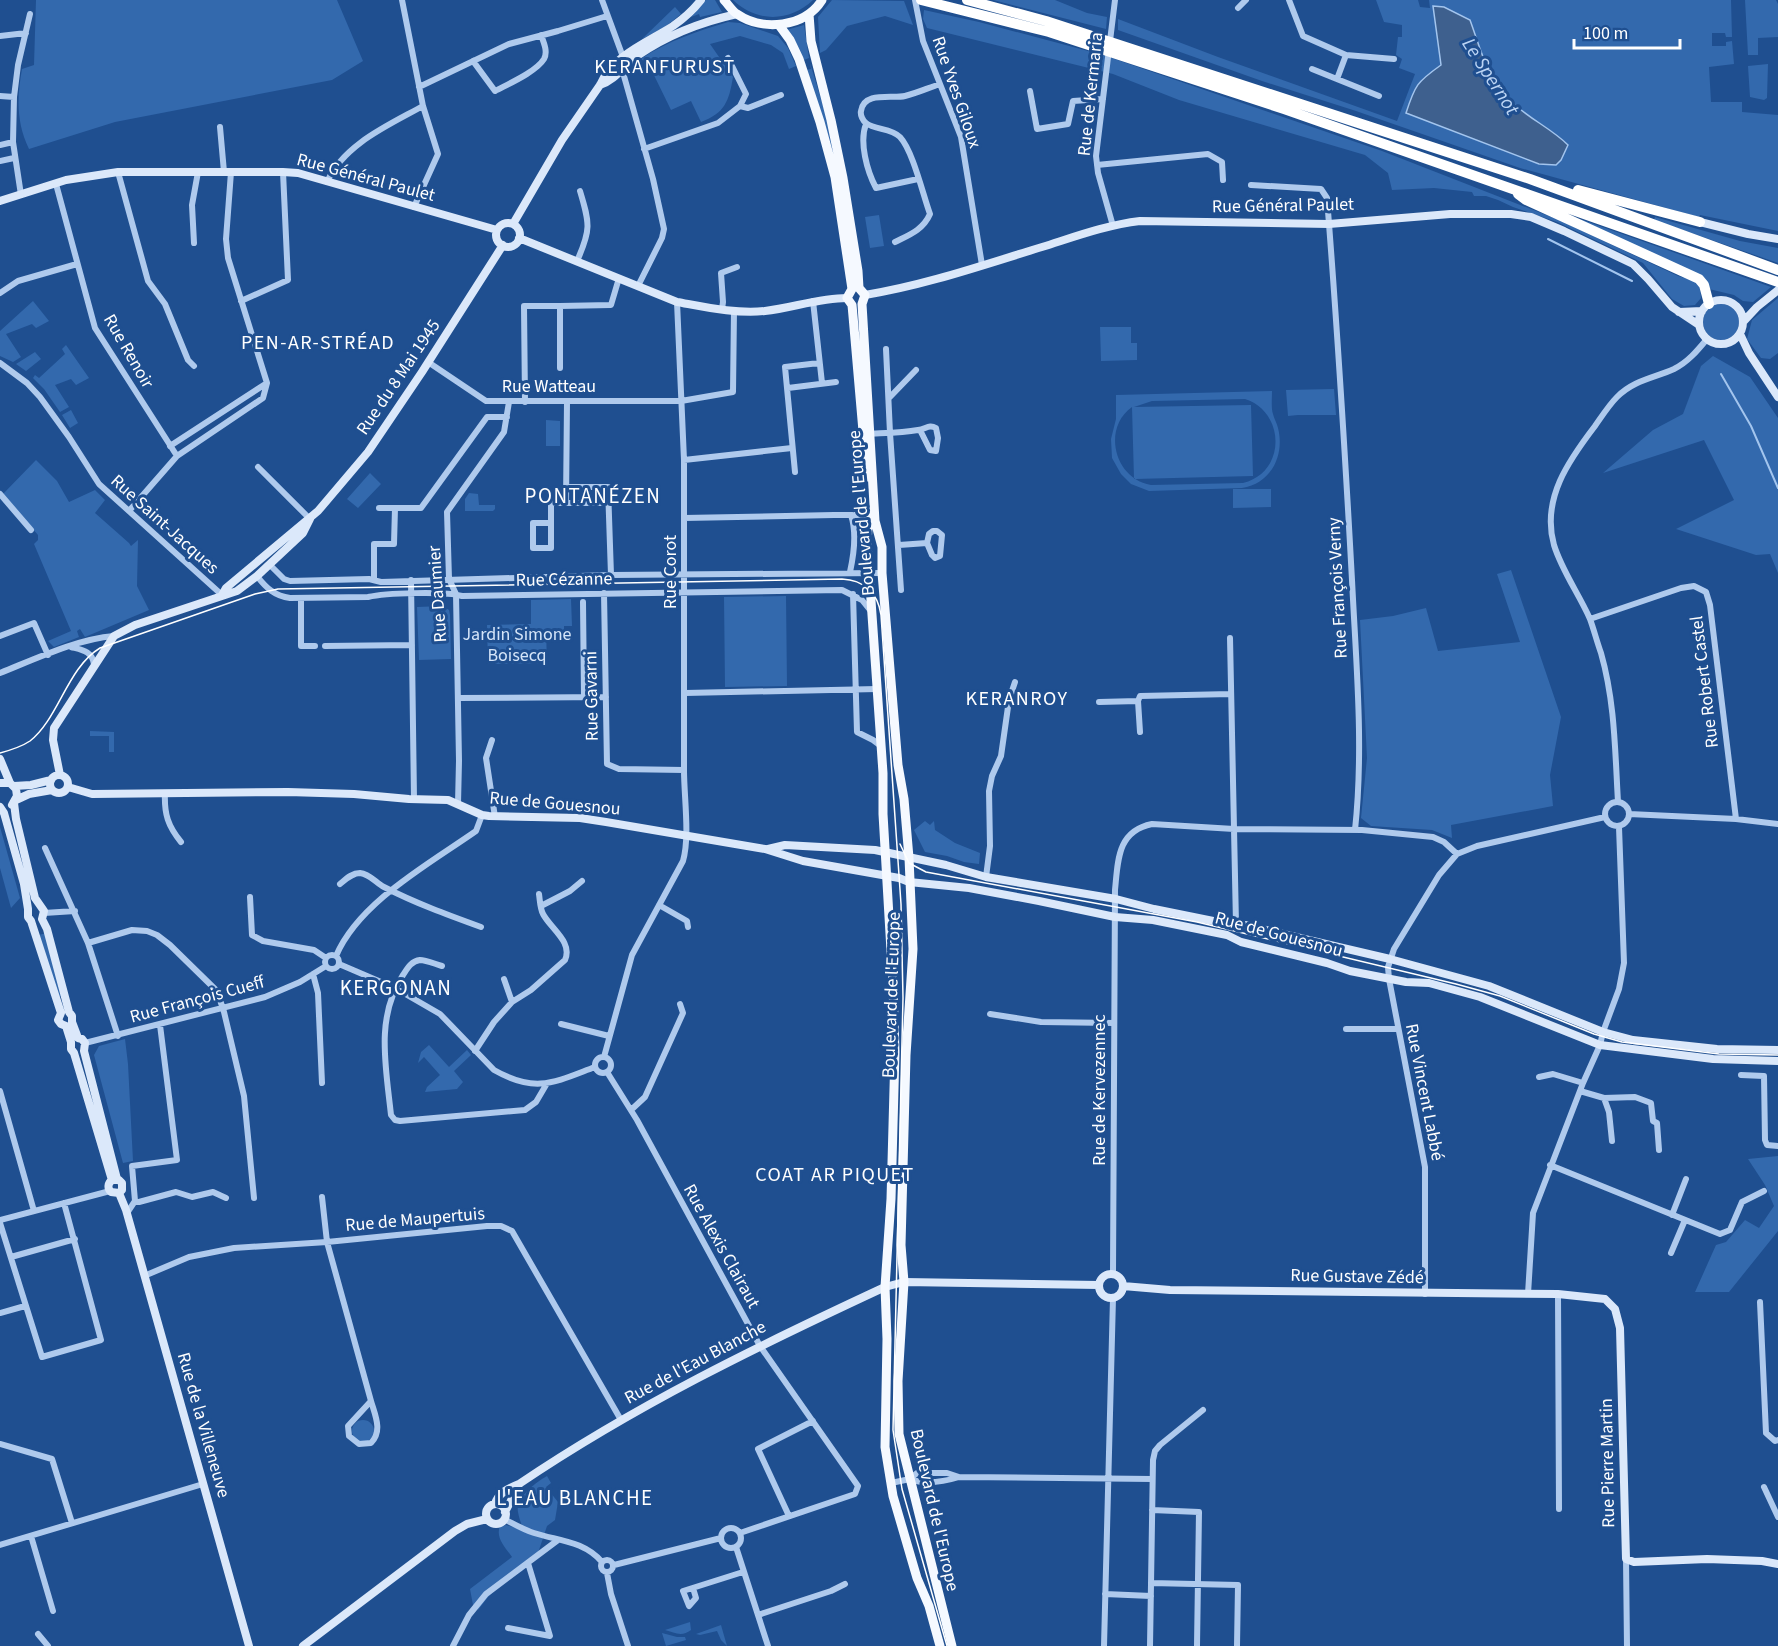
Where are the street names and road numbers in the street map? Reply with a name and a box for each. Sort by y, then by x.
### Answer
street label: Rue de Kermaria [1072,31,1109,157]
street label: Rue Yves Giloux [926,33,987,152]
street label: Rue Général Paulet [294,147,438,208]
street label: Rue Général Paulet [1212,192,1354,219]
street label: Rue Renoir [97,310,160,394]
street label: Rue du 8 Mai 1945 [350,315,446,440]
street label: Rue Watteau [502,374,596,399]
street label: Boulevard de l'Europe [842,429,881,597]
street label: Rue Saint-Jacques [105,469,224,580]
street label: Rue François Verny [1321,516,1354,659]
street label: Rue Corot [658,535,683,609]
street label: Rue Daumier [422,544,453,643]
street label: Rue Cézanne [515,566,613,593]
street label: Rue Robert Castel [1684,614,1725,750]
street label: Rue Gavarni [578,651,605,741]
street label: Rue de Gouesnou [488,785,622,822]
street label: Rue de Gouesnou [1212,905,1346,964]
street label: Boulevard de l'Europe [876,911,907,1078]
street label: Rue François Cueff [127,969,268,1029]
street label: Rue de Kervezennec [1087,1014,1112,1166]
street label: Rue Vincent Labbé [1399,1021,1450,1163]
street label: Rue Alexis Clairaut [677,1180,766,1313]
street label: Rue de Maupertuis [344,1201,486,1238]
street label: Rue Gustave Zédé [1290,1263,1424,1290]
street label: Rue de l'Eau Blanche [620,1314,771,1410]
street label: Rue de la Villeneuve [171,1350,236,1501]
street label: Rue Pierre Martin [1594,1398,1621,1528]
street label: Boulevard de l'Europe [904,1426,965,1594]

